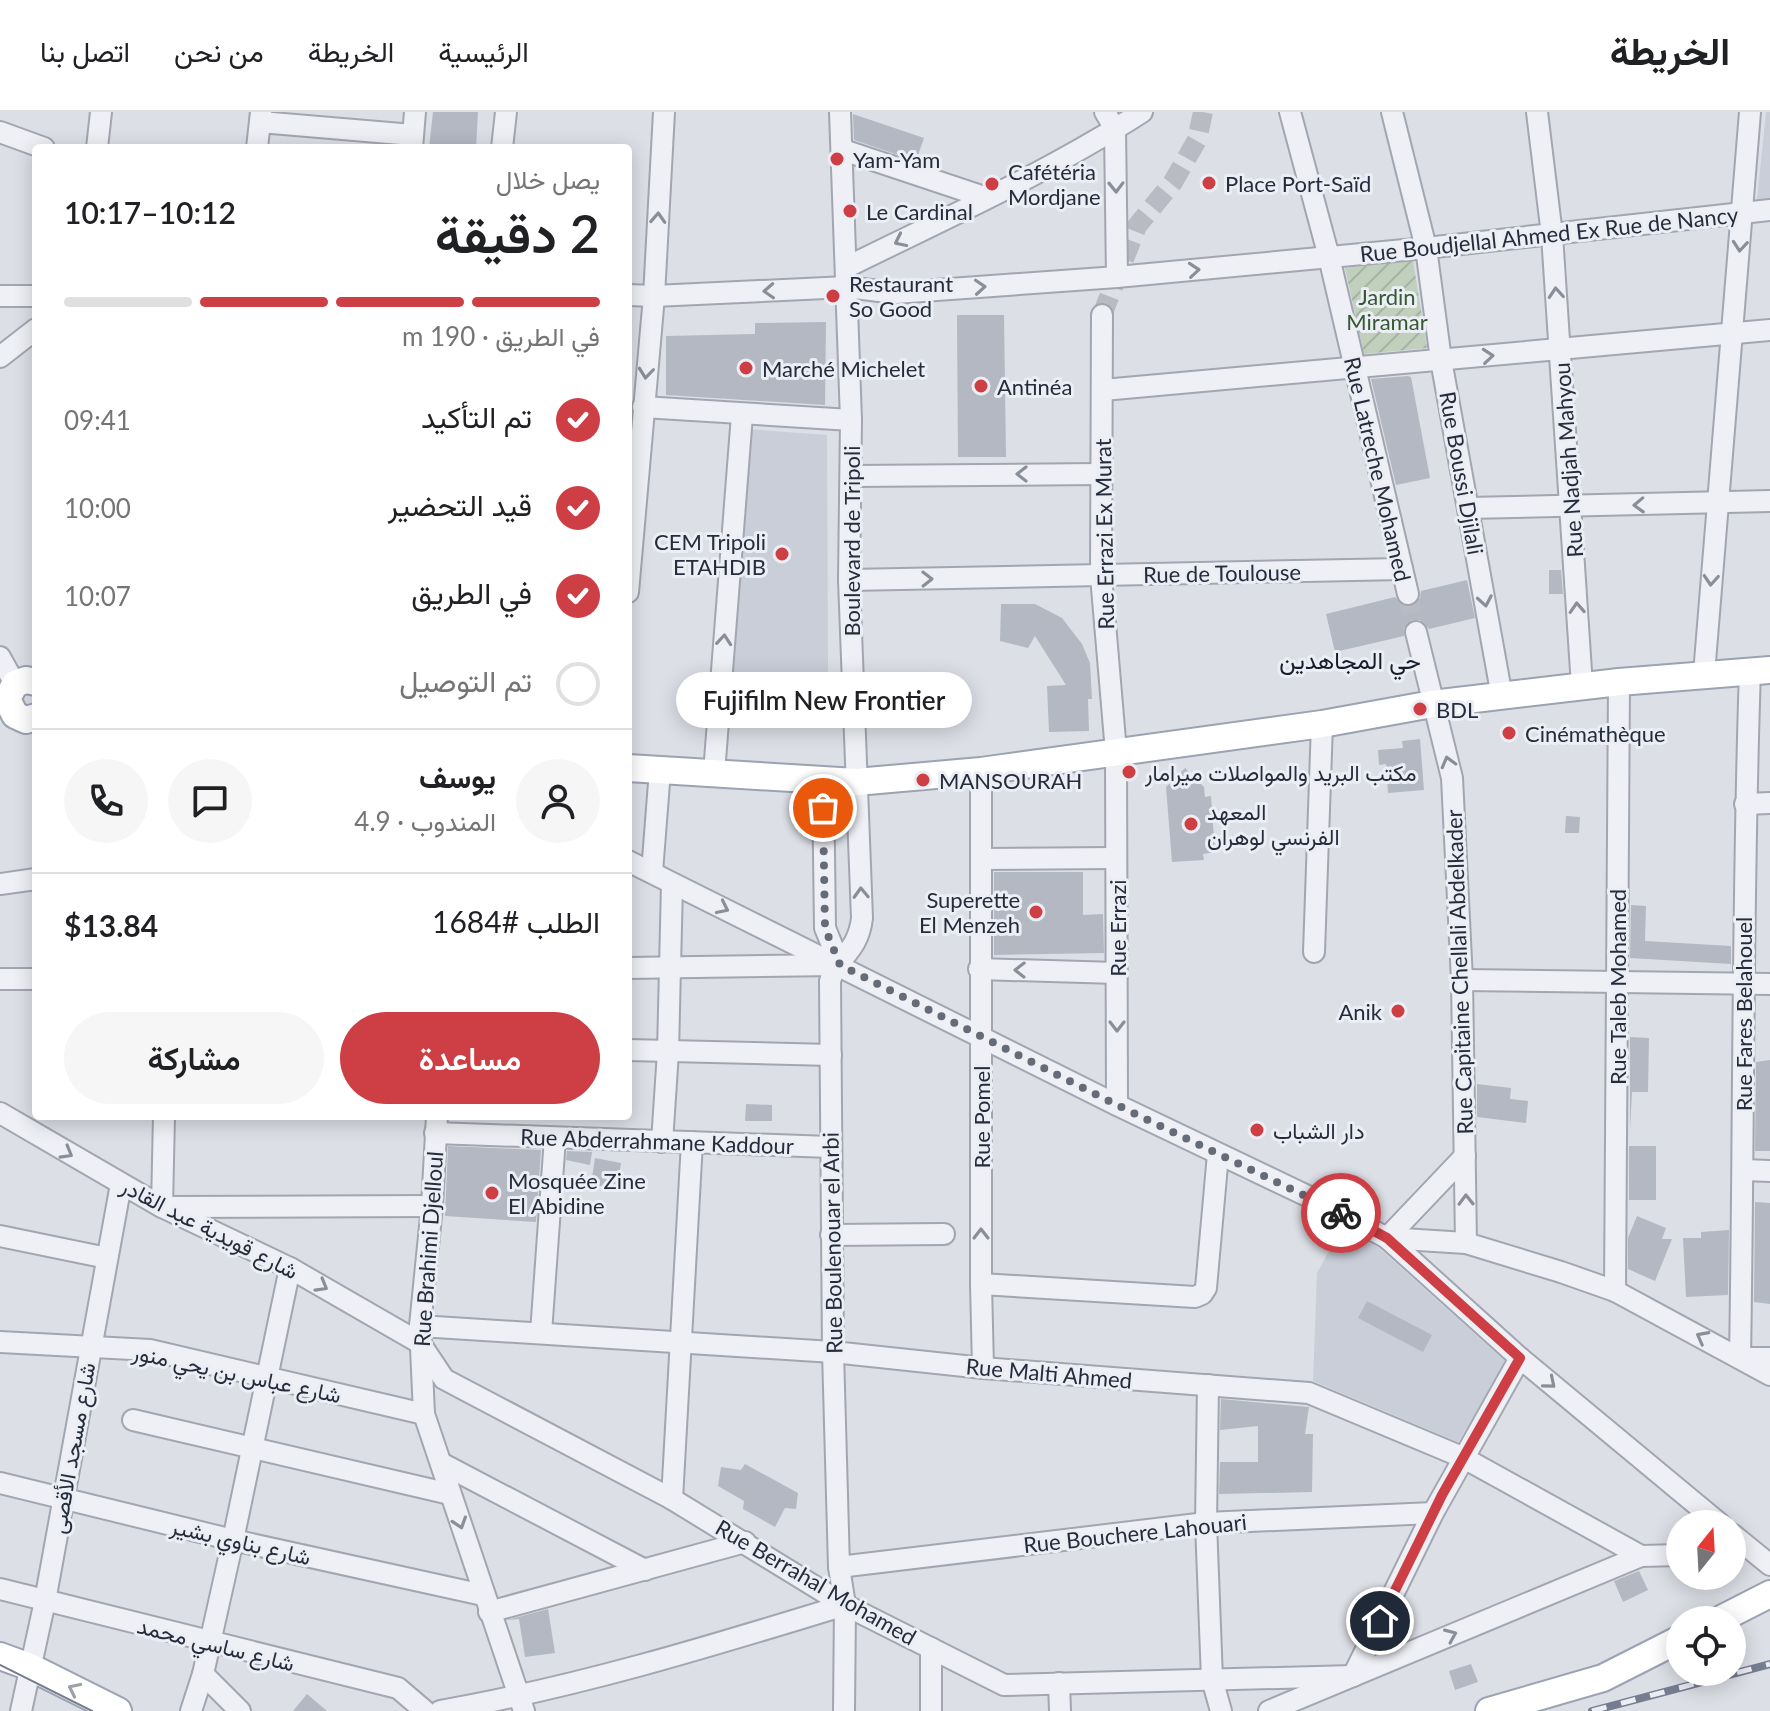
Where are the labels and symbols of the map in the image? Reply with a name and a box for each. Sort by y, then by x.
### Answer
place label: Yam-Yam [853,146,940,173]
marker: Yam-Yam [828,150,846,168]
place label: Cafétéria Mordjane [1008,158,1101,210]
place label: Place Port-Saïd [1225,170,1371,197]
marker: Place Port-Saïd [1200,174,1218,192]
marker: Cafétéria Mordjane [983,175,1001,193]
one-way arrow [1107,181,1125,194]
place label: Le Cardinal [866,198,973,225]
street label: Rue Boudjellal Ahmed Ex Rue de Nancy [1358,201,1740,267]
marker: Le Cardinal [841,202,859,220]
one-way arrow [649,211,666,224]
one-way arrow [894,231,909,247]
one-way arrow [1732,240,1749,253]
one-way arrow [1188,261,1201,278]
place label: Restaurant So Good [849,270,953,322]
one-way arrow [974,279,987,296]
one-way arrow [762,282,775,299]
park label: Jardin Miramar [1346,283,1428,335]
one-way arrow [1548,286,1565,299]
marker: Restaurant So Good [824,287,842,305]
one-way arrow [1482,348,1495,365]
street label: Rue Latreche Mohamed [1339,354,1417,584]
place label: Marché Michelet [762,355,925,382]
marker: Marché Michelet [737,359,755,377]
street label: Rue Nadjah Mahyou [1548,362,1588,558]
one-way arrow [638,367,655,380]
place label: Antinéa [997,373,1072,400]
marker: Antinéa [972,377,990,395]
street label: Rue Boussi Djilali [1434,389,1490,557]
street label: Rue Errazi Ex Murat [1089,438,1119,630]
street label: Boulevard de Tripoli [838,446,865,636]
one-way arrow [1015,466,1028,483]
one-way arrow [1632,496,1645,513]
place label: CEM Tripoli ETAHDIB [654,528,766,580]
marker: CEM Tripoli ETAHDIB [773,545,791,563]
street label: Rue de Toulouse [1143,558,1301,588]
one-way arrow [921,570,934,587]
one-way arrow [1703,574,1720,587]
one-way arrow [1475,594,1492,607]
one-way arrow [1569,601,1586,614]
one-way arrow [715,633,732,646]
district label: حي المجاهدين [1279,645,1421,680]
callout: Fujifilm New Frontier [675,672,971,728]
place label: BDL [1436,696,1478,723]
marker: BDL [1411,700,1429,718]
place label: Cinémathèque [1525,720,1666,747]
marker: Cinémathèque [1500,724,1518,742]
one-way arrow [1441,756,1457,770]
place label: مكتب البريد والمواصلات ميرامار [1144,759,1417,787]
marker: مكتب البريد والمواصلات ميرامار [1120,763,1138,781]
place label: MANSOURAH [939,767,1082,794]
marker: MANSOURAH [914,771,932,789]
pin [789,774,857,842]
place label: المعهد الفرنسي لوهران [1207,798,1340,856]
street label: Rue Capitaine Chellali Abdelkader [1440,809,1478,1135]
marker: المعهد الفرنسي لوهران [1182,815,1200,833]
street label: Rue Errazi [1104,879,1131,977]
one-way arrow [852,886,869,899]
place label: Superette El Menzeh [919,886,1020,938]
street label: Rue Taleb Mohamed [1604,889,1631,1085]
one-way arrow [714,898,729,914]
marker: Superette El Menzeh [1027,903,1045,921]
street label: Rue Fares Belahouel [1730,917,1757,1111]
one-way arrow [1013,961,1026,979]
place label: Anik [1338,998,1383,1025]
marker: Anik [1389,1002,1407,1020]
one-way arrow [1108,1020,1126,1033]
street label: Rue Pomel [968,1066,995,1168]
place label: دار الشباب [1273,1117,1364,1145]
marker: دار الشباب [1248,1121,1266,1139]
street label: Rue Abderrahmane Kaddour [520,1123,794,1159]
street label: Rue Boulenouar el Arbi [817,1132,847,1354]
one-way arrow [59,1143,73,1159]
street label: Rue Brahimi Djelloul [408,1150,448,1348]
place label: Mosquée Zine El Abidine [508,1167,646,1219]
street label: شارع قويدية عبد القادر [115,1171,303,1286]
courier [1301,1173,1381,1253]
marker: Mosquée Zine El Abidine [483,1184,501,1202]
one-way arrow [1457,1193,1474,1206]
one-way arrow [972,1227,990,1240]
one-way arrow [313,1276,328,1292]
one-way arrow [1695,1332,1710,1347]
street label: شارع عباس بن يحي منور [128,1337,344,1414]
street label: Rue Malti Ahmed [965,1352,1133,1394]
street label: شارع مسجد الأقصى [44,1360,102,1536]
one-way arrow [1541,1373,1556,1388]
street label: Rue Bouchere Lahouari [1022,1508,1248,1558]
north arrow [1666,1510,1746,1590]
street label: شارع بناوي بشير [166,1512,314,1576]
street label: Rue Berrahal Mohamed [711,1514,921,1650]
one-way arrow [450,1516,466,1530]
pin [1346,1587,1414,1655]
street label: شارع ساسي محمد [133,1611,298,1682]
one-way arrow [1443,1628,1457,1645]
one-way arrow [68,1683,82,1699]

